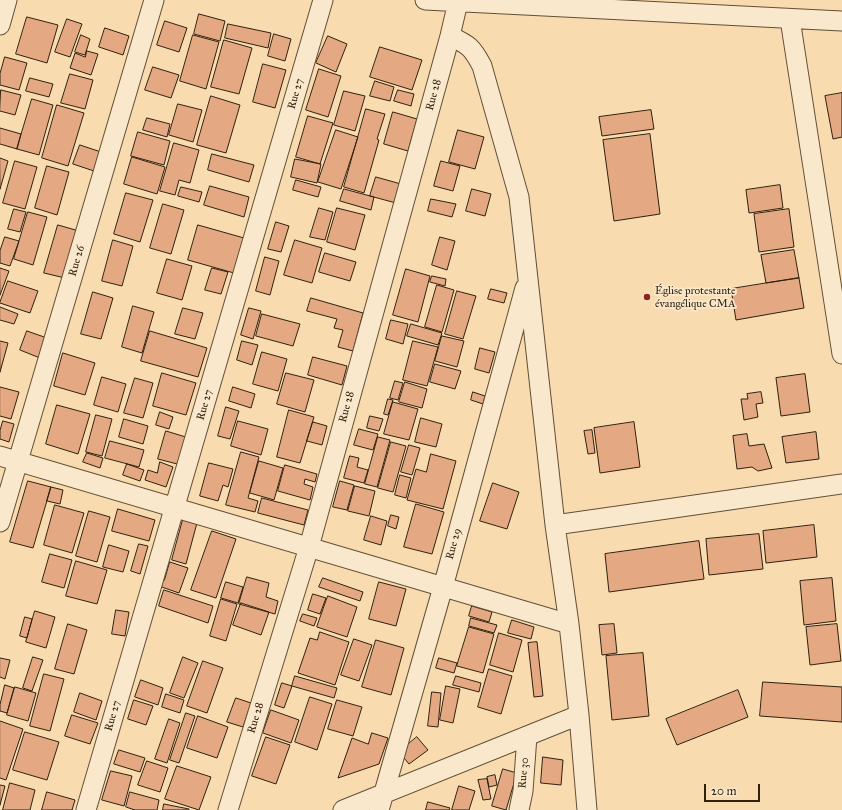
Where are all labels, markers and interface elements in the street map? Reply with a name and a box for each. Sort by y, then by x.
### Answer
street label: Rue 27 [285,77,307,111]
street label: Rue 28 [424,78,444,112]
street label: Rue 26 [66,244,88,278]
place label: Église protestante évangélique CMA [655,284,736,310]
marker: Église protestante évangélique CMA [642,292,652,302]
street label: Rue 27 [194,388,216,422]
street label: Rue 28 [337,390,357,424]
street label: Rue 29 [444,527,464,561]
street label: Rue 27 [102,699,124,733]
street label: Rue 28 [245,701,267,735]
street label: Rue 30 [516,757,532,789]
scale bar [706,776,762,802]
text: 20 m [711,784,737,798]

